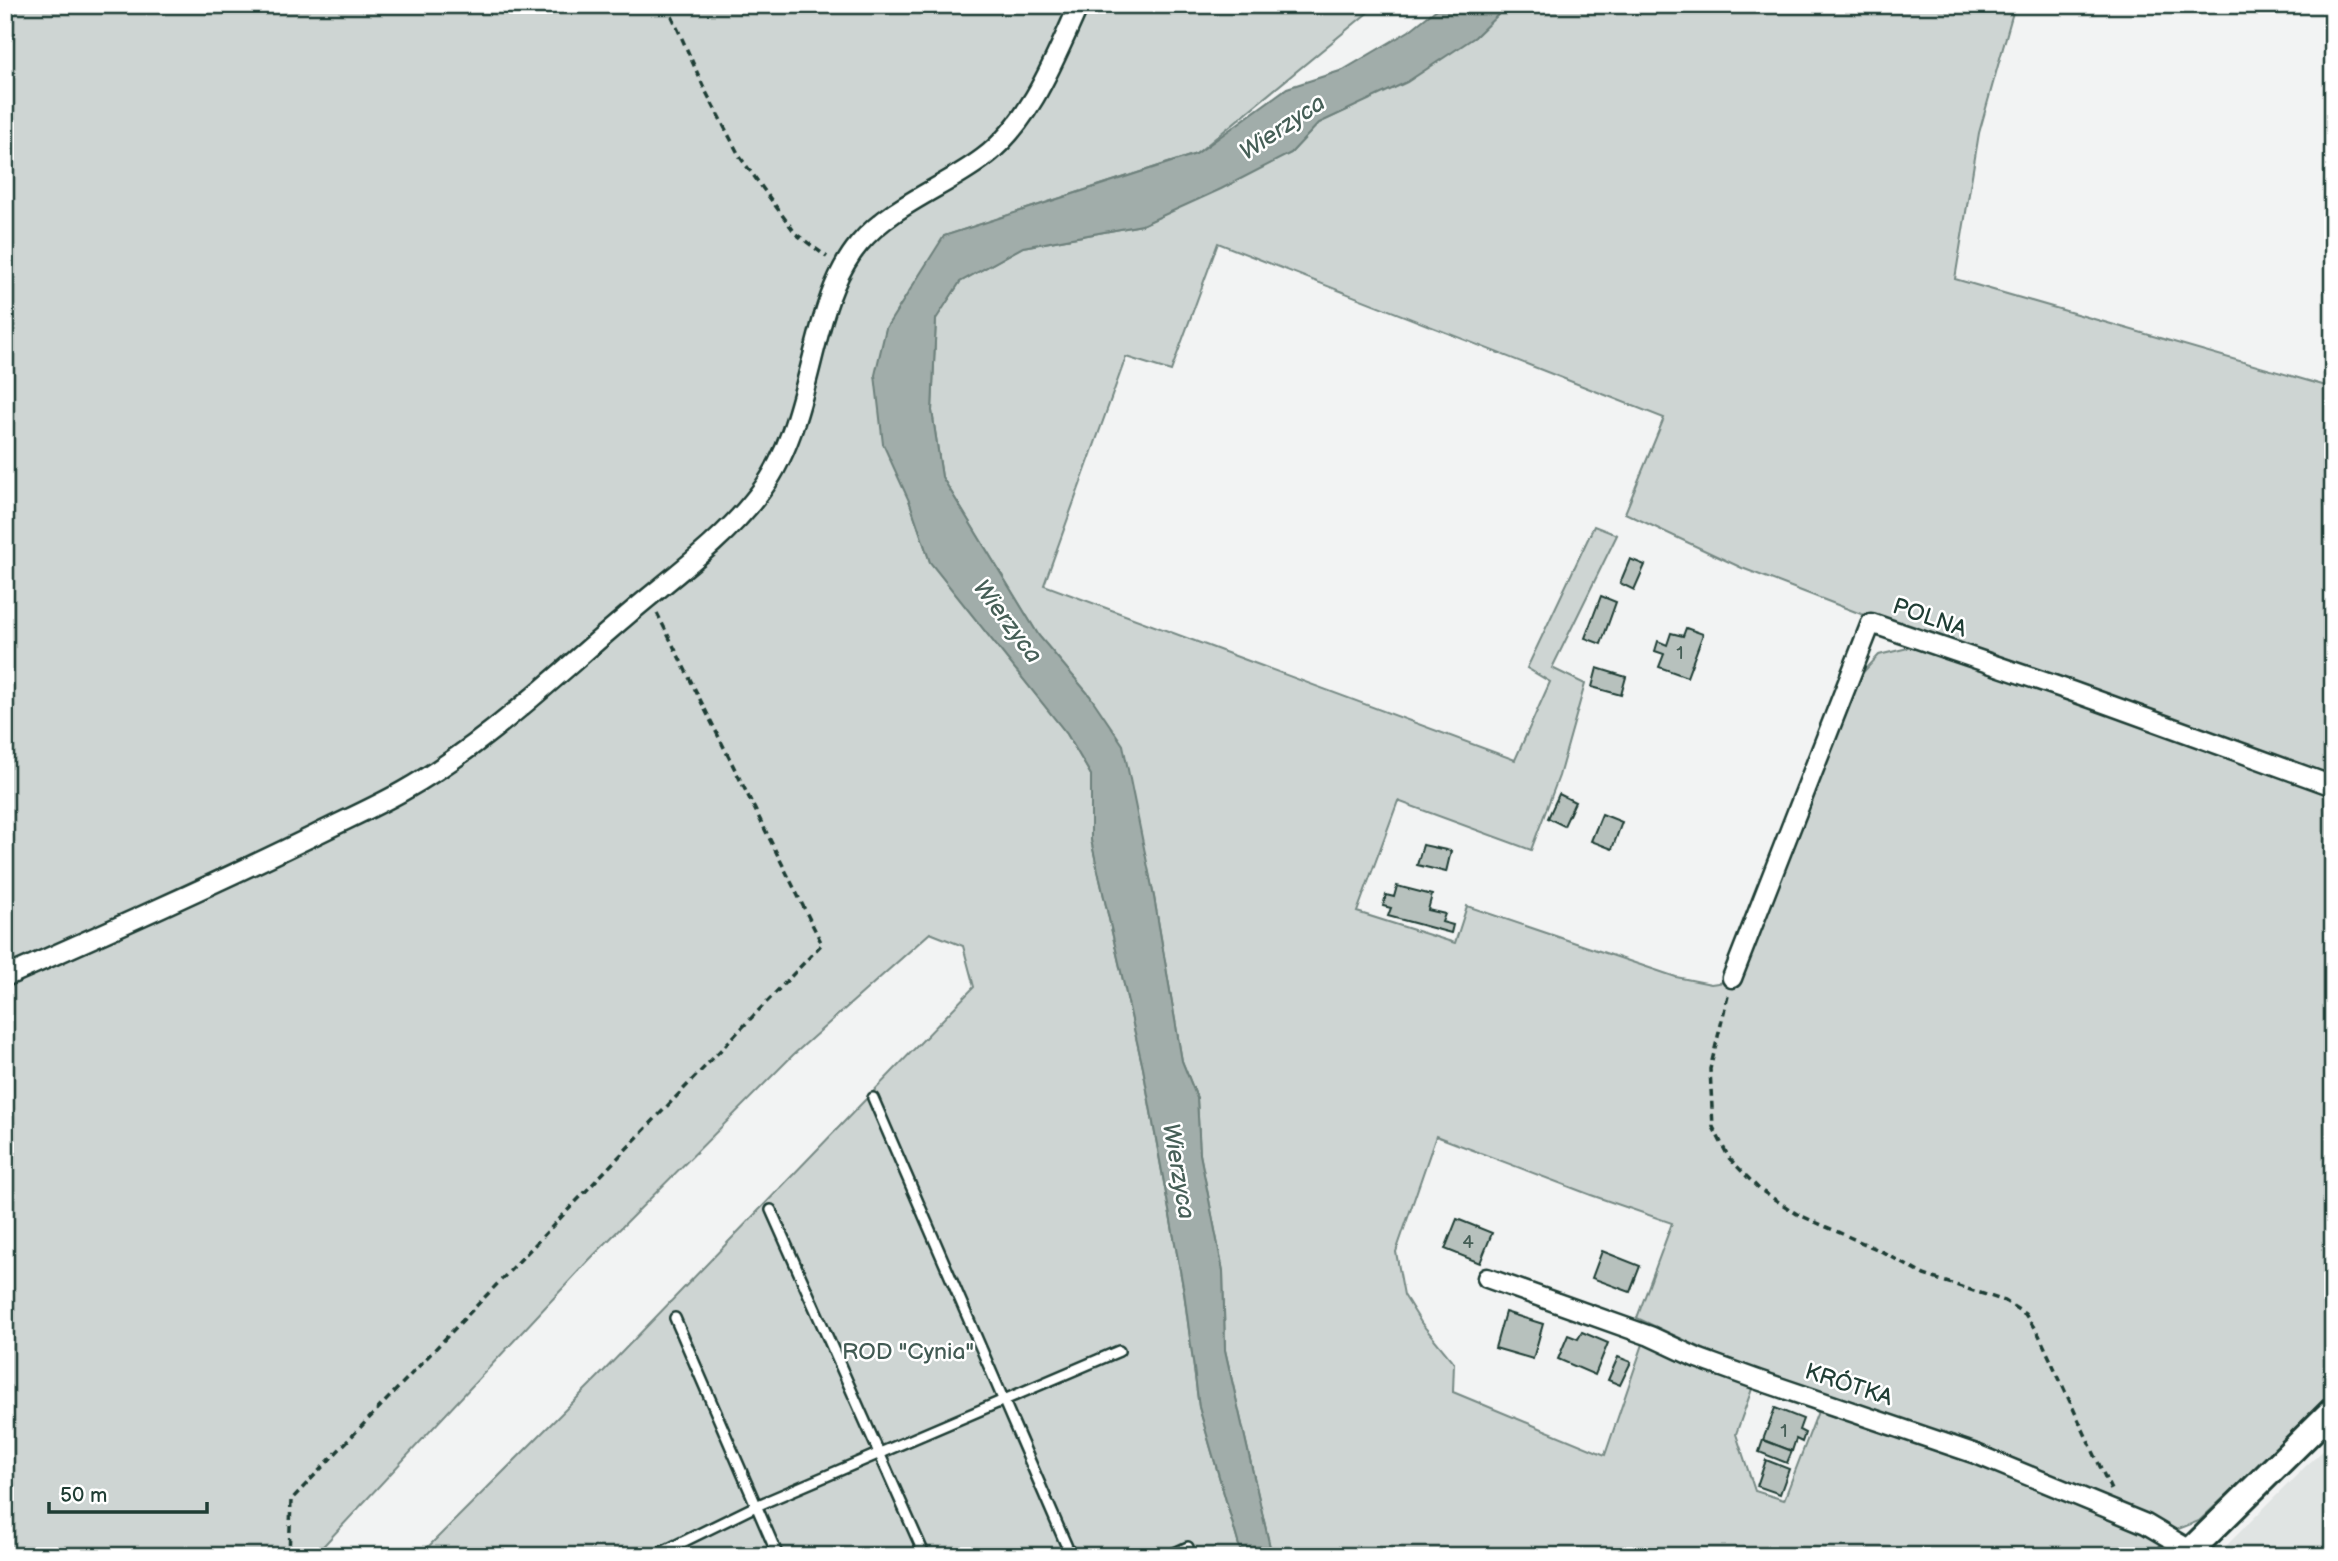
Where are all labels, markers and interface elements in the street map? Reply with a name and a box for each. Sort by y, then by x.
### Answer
water label: Wierzyca [1234,88,1331,167]
water label: Wierzyca [967,574,1048,669]
street label: POLNA [1889,592,1971,644]
house number: 1 [1676,642,1684,665]
water label: Wierzyca [1156,1121,1201,1221]
house number: 4 [1462,1231,1474,1254]
park label: ROD "Cynia" [842,1338,974,1366]
street label: KRÓTKA [1801,1358,1897,1413]
house number: 1 [1780,1420,1788,1443]
scale bar [49,1470,206,1514]
text: 50 m [60,1483,107,1508]

